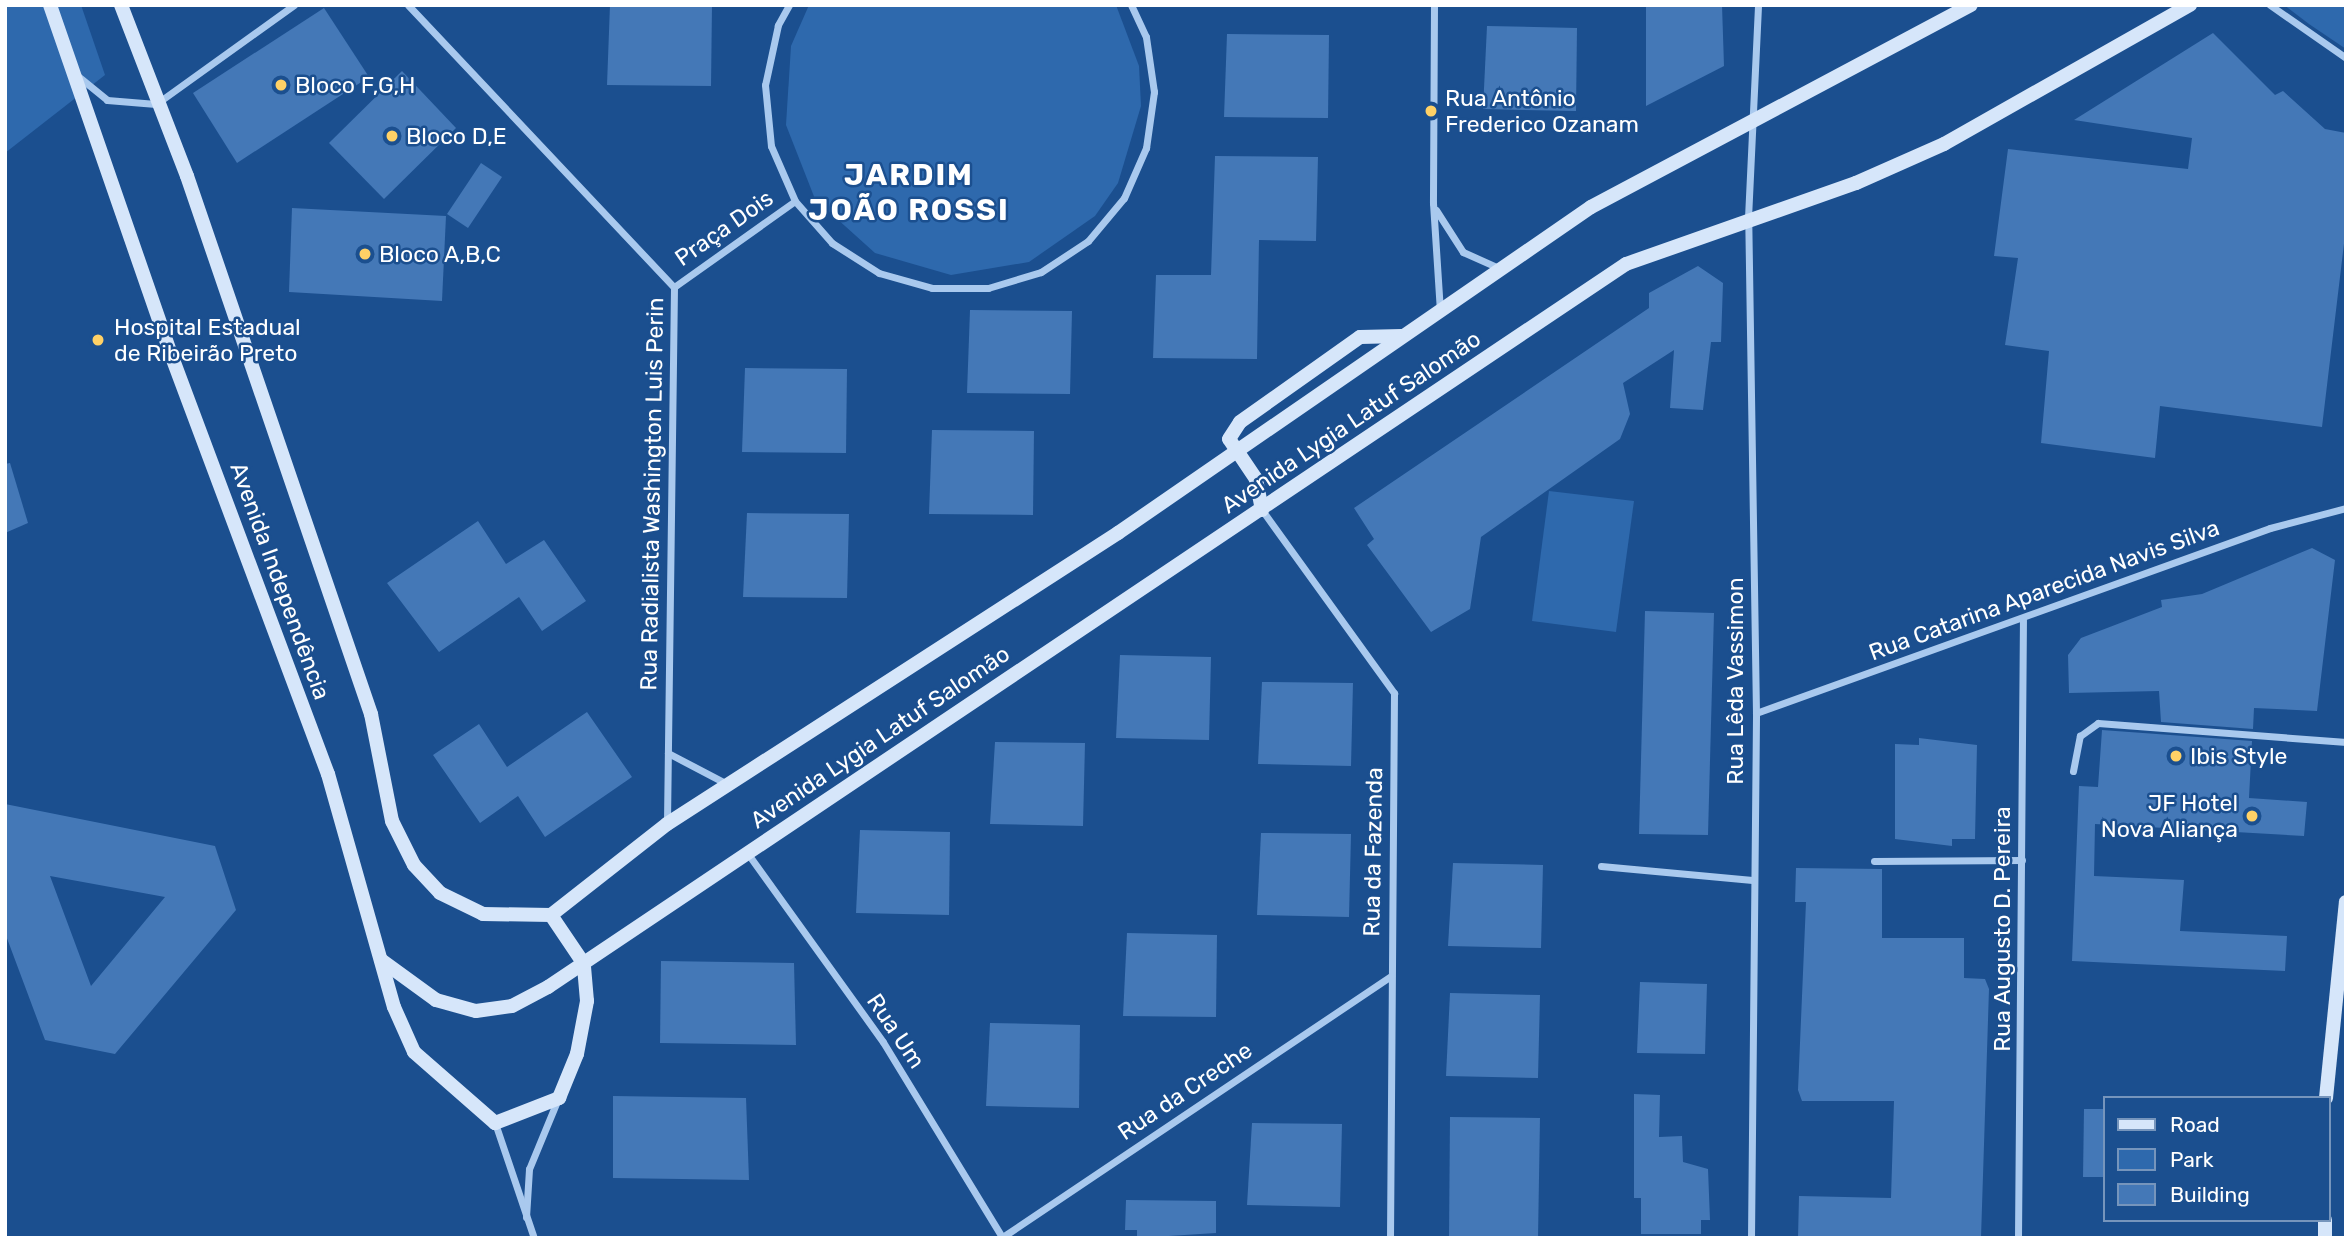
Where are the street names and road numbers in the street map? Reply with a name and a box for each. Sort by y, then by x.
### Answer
street label: Praça Dois [670,184,778,272]
street label: Rua Radialista Washington Luis Perin [635,297,669,691]
street label: Avenida Lygia Latuf Salomão [1216,325,1486,519]
street label: Avenida Independência [224,459,336,703]
street label: Rua Catarina Aparecida Navis Silva [1865,514,2223,666]
street label: Rua Lêda Vassimon [1721,577,1749,785]
street label: Avenida Lygia Latuf Salomão [745,640,1015,834]
street label: Rua da Fazenda [1358,767,1388,937]
street label: Rua Augusto D. Pereira [1988,806,2016,1052]
street label: Rua Um [861,989,931,1073]
street label: Rua da Creche [1113,1036,1257,1146]

